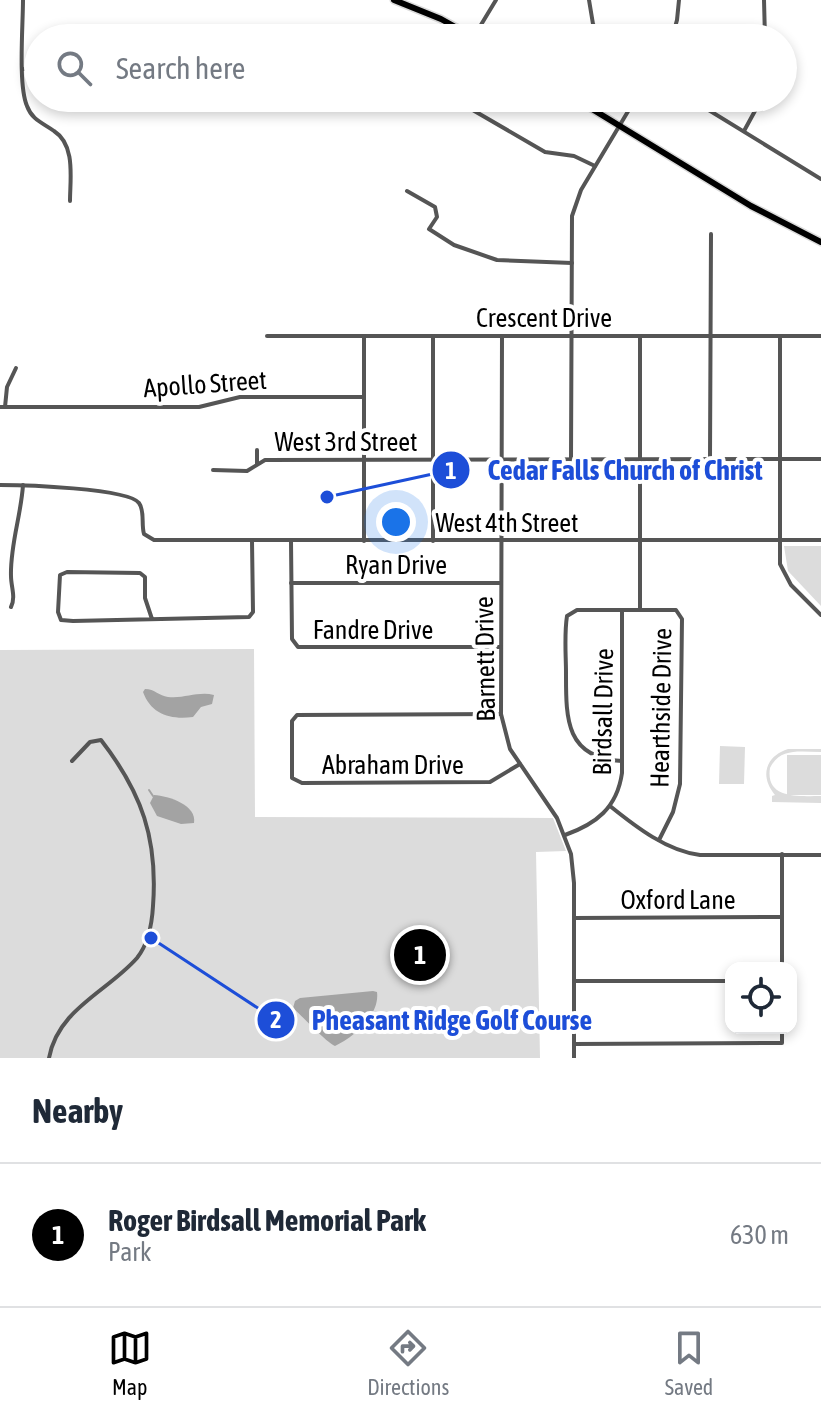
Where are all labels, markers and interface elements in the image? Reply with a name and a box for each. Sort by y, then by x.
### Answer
search box [24,24,797,112]
icon: search [52,46,96,90]
text: Search here [116,51,245,85]
street label: Crescent Drive [476,303,612,333]
street label: Apollo Street [142,365,268,403]
street label: West 3rd Street [275,427,417,457]
callout: Cedar Falls Church of Christ [431,444,778,496]
text: Cedar Falls Church of Christ [487,454,763,486]
text: 1 [445,457,457,484]
your location [376,502,416,542]
street label: West 4th Street [435,508,579,538]
street label: Ryan Drive [345,550,447,580]
street label: Barnett Drive [469,596,501,722]
street label: Fandre Drive [313,615,433,645]
street label: Hearthside Drive [645,628,677,788]
street label: Birdsall Drive [587,648,619,776]
street label: Abraham Drive [322,750,464,780]
street label: Oxford Lane [620,885,736,915]
pin: 1 [394,925,446,985]
map controls [725,962,797,1034]
button: locate [725,962,797,1034]
callout: Pheasant Ridge Golf Course [256,994,609,1046]
text: Pheasant Ridge Golf Course [312,1004,592,1036]
text: 2 [270,1006,282,1033]
text: Nearby [32,1091,123,1130]
text: Roger Birdsall Memorial Park [108,1203,426,1237]
text: 1 [52,1220,64,1250]
text: 630 m [730,1220,789,1250]
text: Park [108,1237,151,1267]
tab: Map [108,1326,152,1400]
tab: Directions [367,1326,449,1400]
tab: Saved [665,1326,713,1400]

